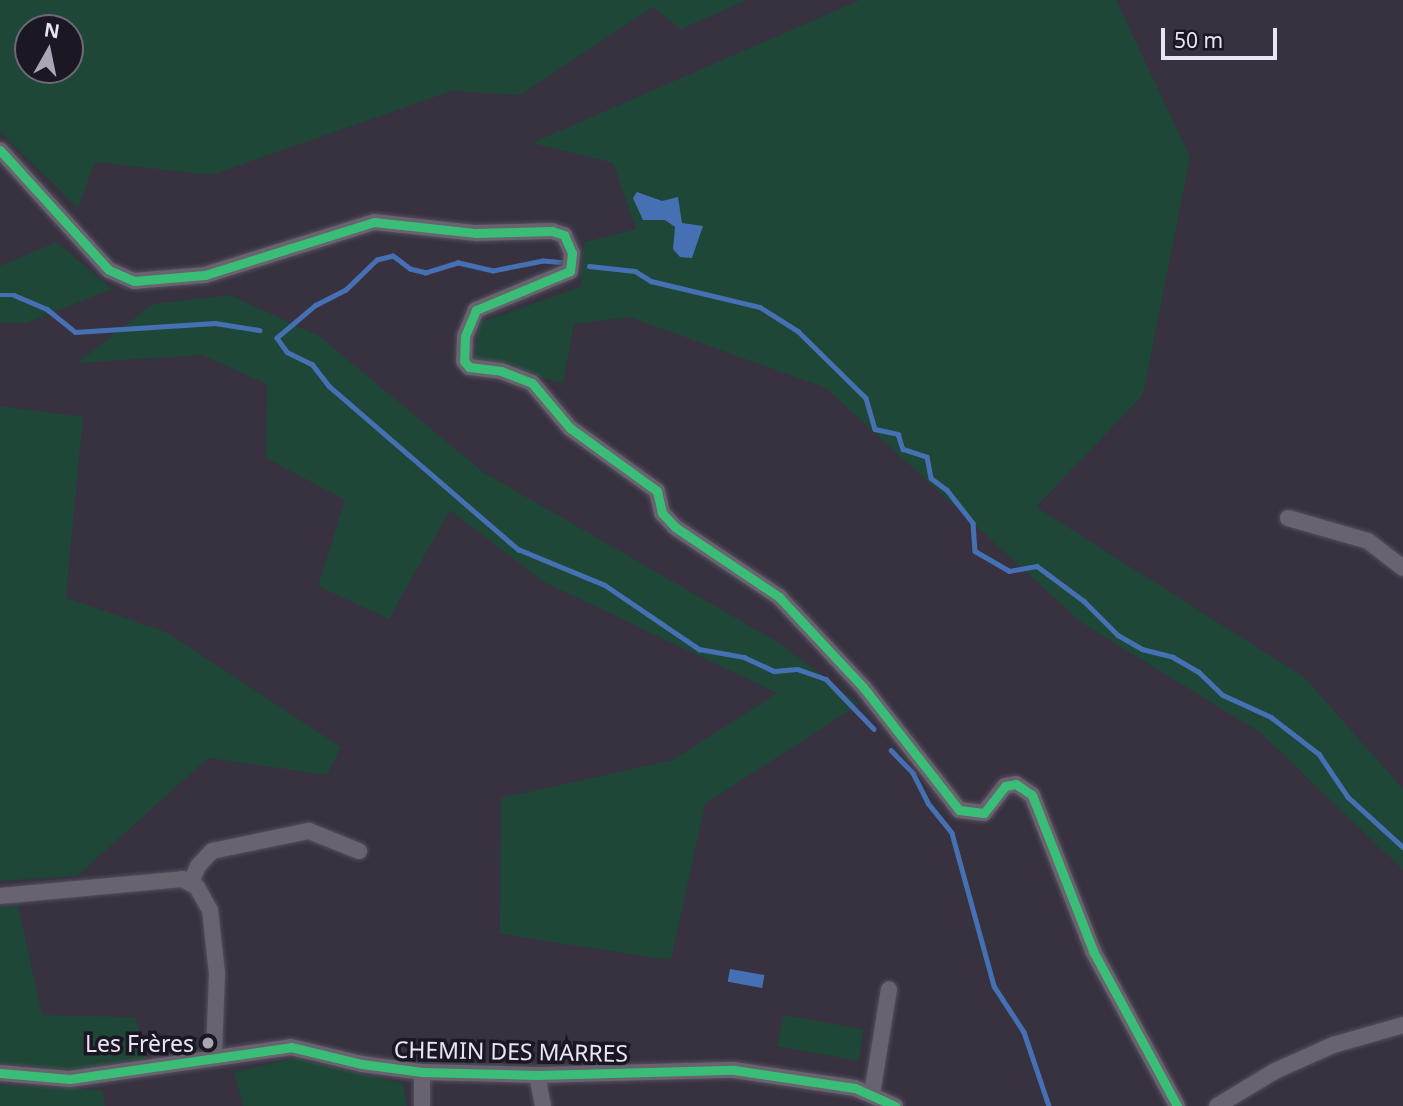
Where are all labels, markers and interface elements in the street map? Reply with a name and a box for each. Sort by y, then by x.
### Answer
north arrow [14,14,84,84]
scale bar [1165,14,1280,58]
text: N [42,16,62,44]
text: 50 m [1174,26,1223,54]
place label: Les Frères [85,1029,194,1057]
marker: Les Frères [200,1035,216,1051]
street label: CHEMIN DES MARRES [394,1035,628,1067]

